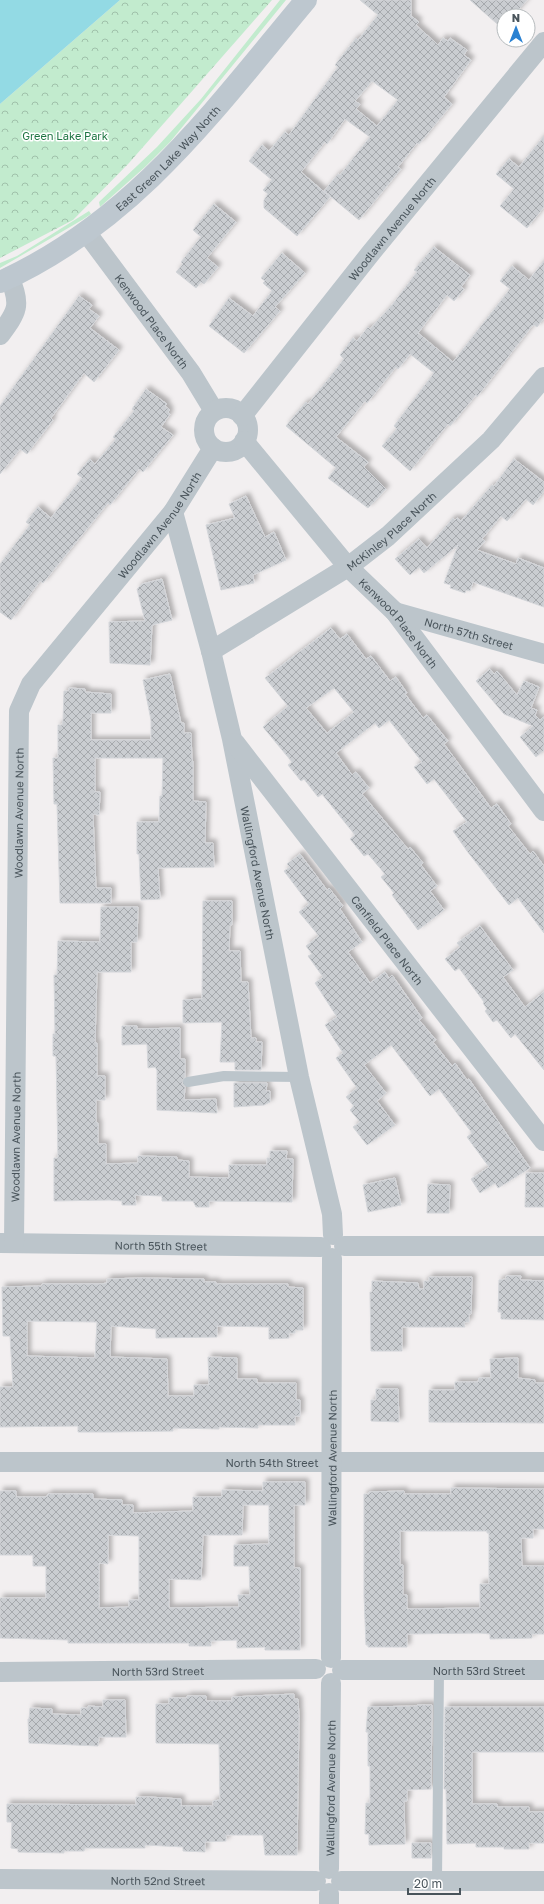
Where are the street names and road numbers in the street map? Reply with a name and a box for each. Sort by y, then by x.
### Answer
street label: East Green Lake Way North [112,102,222,213]
street label: Woodlawn Avenue North [345,174,438,283]
street label: Kenwood Place North [113,271,192,371]
street label: Woodlawn Avenue North [115,469,203,581]
street label: McKinley Place North [343,488,438,573]
street label: Kenwood Place North [357,575,441,670]
street label: North 57th Street [423,614,515,652]
street label: Woodlawn Avenue North [11,748,25,878]
street label: Wallingford Avenue North [239,805,278,941]
street label: Canfield Place North [349,892,426,987]
street label: Woodlawn Avenue North [8,1072,22,1202]
street label: North 55th Street [115,1238,207,1252]
street label: Wallingford Avenue North [325,1390,338,1526]
street label: North 54th Street [225,1456,319,1469]
street label: North 53rd Street [112,1664,204,1677]
street label: North 53rd Street [433,1664,525,1677]
street label: Wallingford Avenue North [323,1720,337,1856]
street label: North 52nd Street [110,1873,206,1887]

